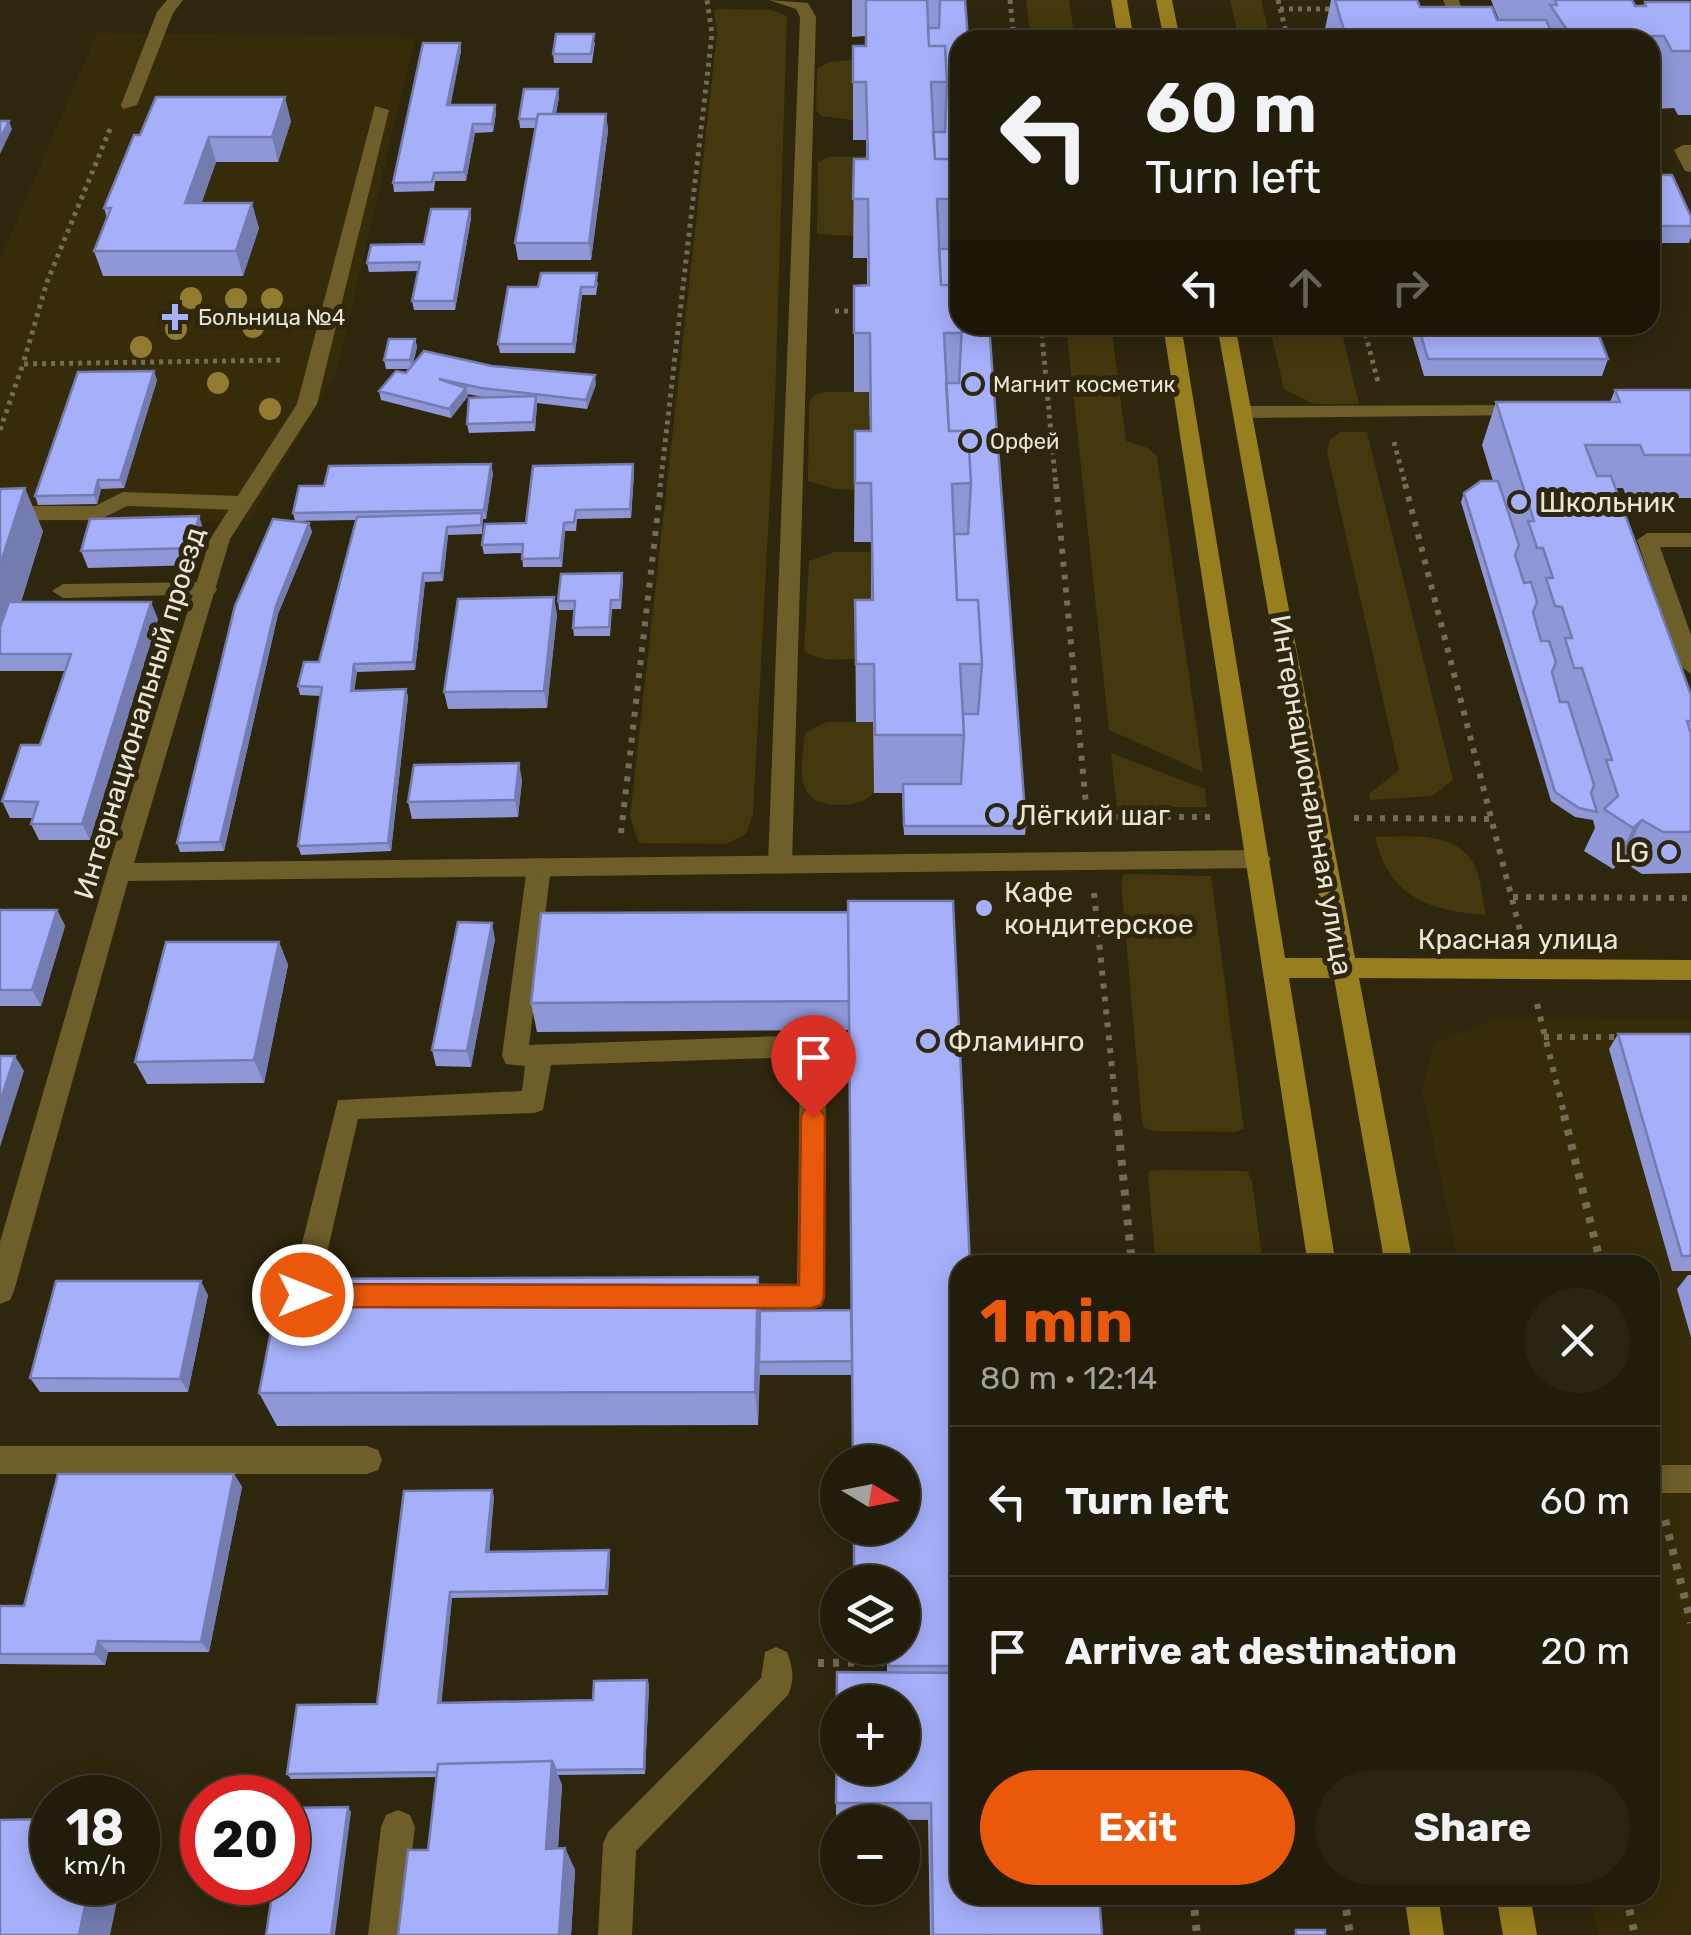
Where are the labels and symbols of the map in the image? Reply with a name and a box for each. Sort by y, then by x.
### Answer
marker: Больница №4 [162,304,188,330]
place label: Больница №4 [198,304,345,331]
place label: Магнит косметик [993,371,1176,398]
marker: Магнит косметик [962,373,984,395]
place label: Орфей [990,428,1060,455]
marker: Орфей [959,430,981,452]
place label: Школьник [1539,486,1675,519]
marker: Школьник [1508,491,1530,513]
street label: Интернациональный проезд [67,523,212,903]
street label: Интернациональная улица [1264,612,1359,978]
place label: Лёгкий шаг [1017,799,1170,832]
marker: Лёгкий шаг [986,804,1008,826]
place label: LG [1614,836,1649,869]
marker: LG [1658,841,1680,863]
place label: Кафе кондитерское [1004,876,1194,941]
marker: Кафе кондитерское [973,897,995,919]
street label: Красная улица [1418,923,1618,956]
pin [771,1015,856,1118]
place label: Фламинго [948,1025,1085,1058]
marker: Фламинго [917,1030,939,1052]
position arrow [251,1243,355,1347]
north arrow [820,1445,920,1545]
speed limit sign: 20 [180,1775,310,1905]

